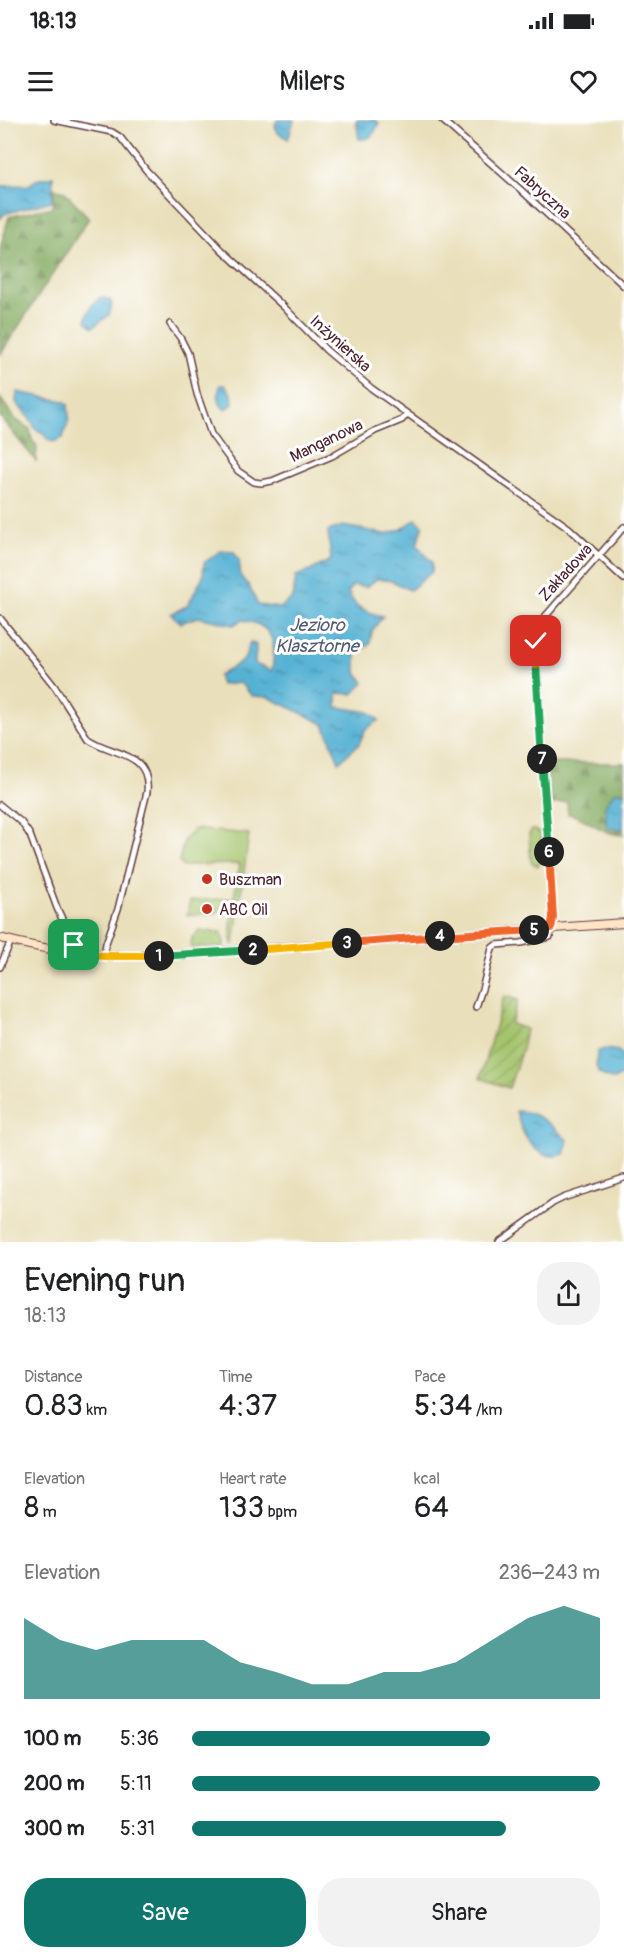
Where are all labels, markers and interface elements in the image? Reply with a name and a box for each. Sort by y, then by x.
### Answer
text: 18:13 [30,7,76,35]
icon: menu [24,65,57,98]
text: Milers [279,65,345,98]
icon: heart [567,65,600,98]
street label: Fabryczna [510,162,575,223]
street label: Inżynierska [306,311,375,376]
street label: Manganowa [287,415,366,467]
street label: Zakładowa [535,540,597,606]
water label: Jezioro Klasztorne [275,614,361,658]
pin [510,615,561,666]
icon: check [519,624,552,657]
pin: 7 [527,744,557,774]
text: 7 [538,749,546,769]
pin: 6 [534,837,564,867]
text: 6 [544,842,554,862]
place label: Buszman [219,870,282,890]
marker: Buszman [200,872,214,886]
place label: ABC Oil [219,900,268,920]
marker: ABC Oil [200,902,214,916]
pin: 5 [519,915,549,945]
pin [48,919,99,970]
text: 5 [530,920,538,940]
pin: 4 [425,921,455,951]
text: 4 [435,926,445,946]
icon: arrive [57,928,90,961]
pin: 3 [332,928,362,958]
text: 3 [343,933,351,953]
pin: 2 [238,935,268,965]
text: 2 [249,940,257,960]
pin: 1 [144,941,174,971]
text: 1 [156,946,162,966]
text: Evening run [24,1260,185,1301]
button: share [537,1262,600,1325]
text: 18:13 [24,1303,66,1328]
text: Distance [24,1367,83,1387]
text: Time [219,1367,252,1387]
text: Pace [414,1367,446,1387]
text: 0.83 [24,1387,83,1424]
text: 4:37 [219,1387,277,1424]
text: 5:34 [414,1387,472,1424]
text: km [83,1400,107,1420]
text: /km [472,1400,503,1420]
text: Elevation [24,1469,85,1489]
text: Heart rate [219,1469,286,1489]
text: kcal [414,1469,440,1489]
text: 8 [24,1489,39,1526]
text: 133 [219,1489,264,1526]
text: 64 [414,1489,449,1526]
text: m [39,1502,57,1522]
text: bpm [264,1502,297,1522]
text: Elevation [24,1560,100,1585]
text: 236–243 m [499,1560,600,1585]
text: 100 m [24,1726,81,1751]
text: 5:36 [120,1726,159,1751]
text: 200 m [24,1771,85,1796]
text: 5:11 [120,1771,152,1796]
text: 300 m [24,1816,85,1841]
text: 5:31 [120,1816,155,1841]
button: Save [24,1878,306,1947]
button: Share [318,1878,600,1947]

